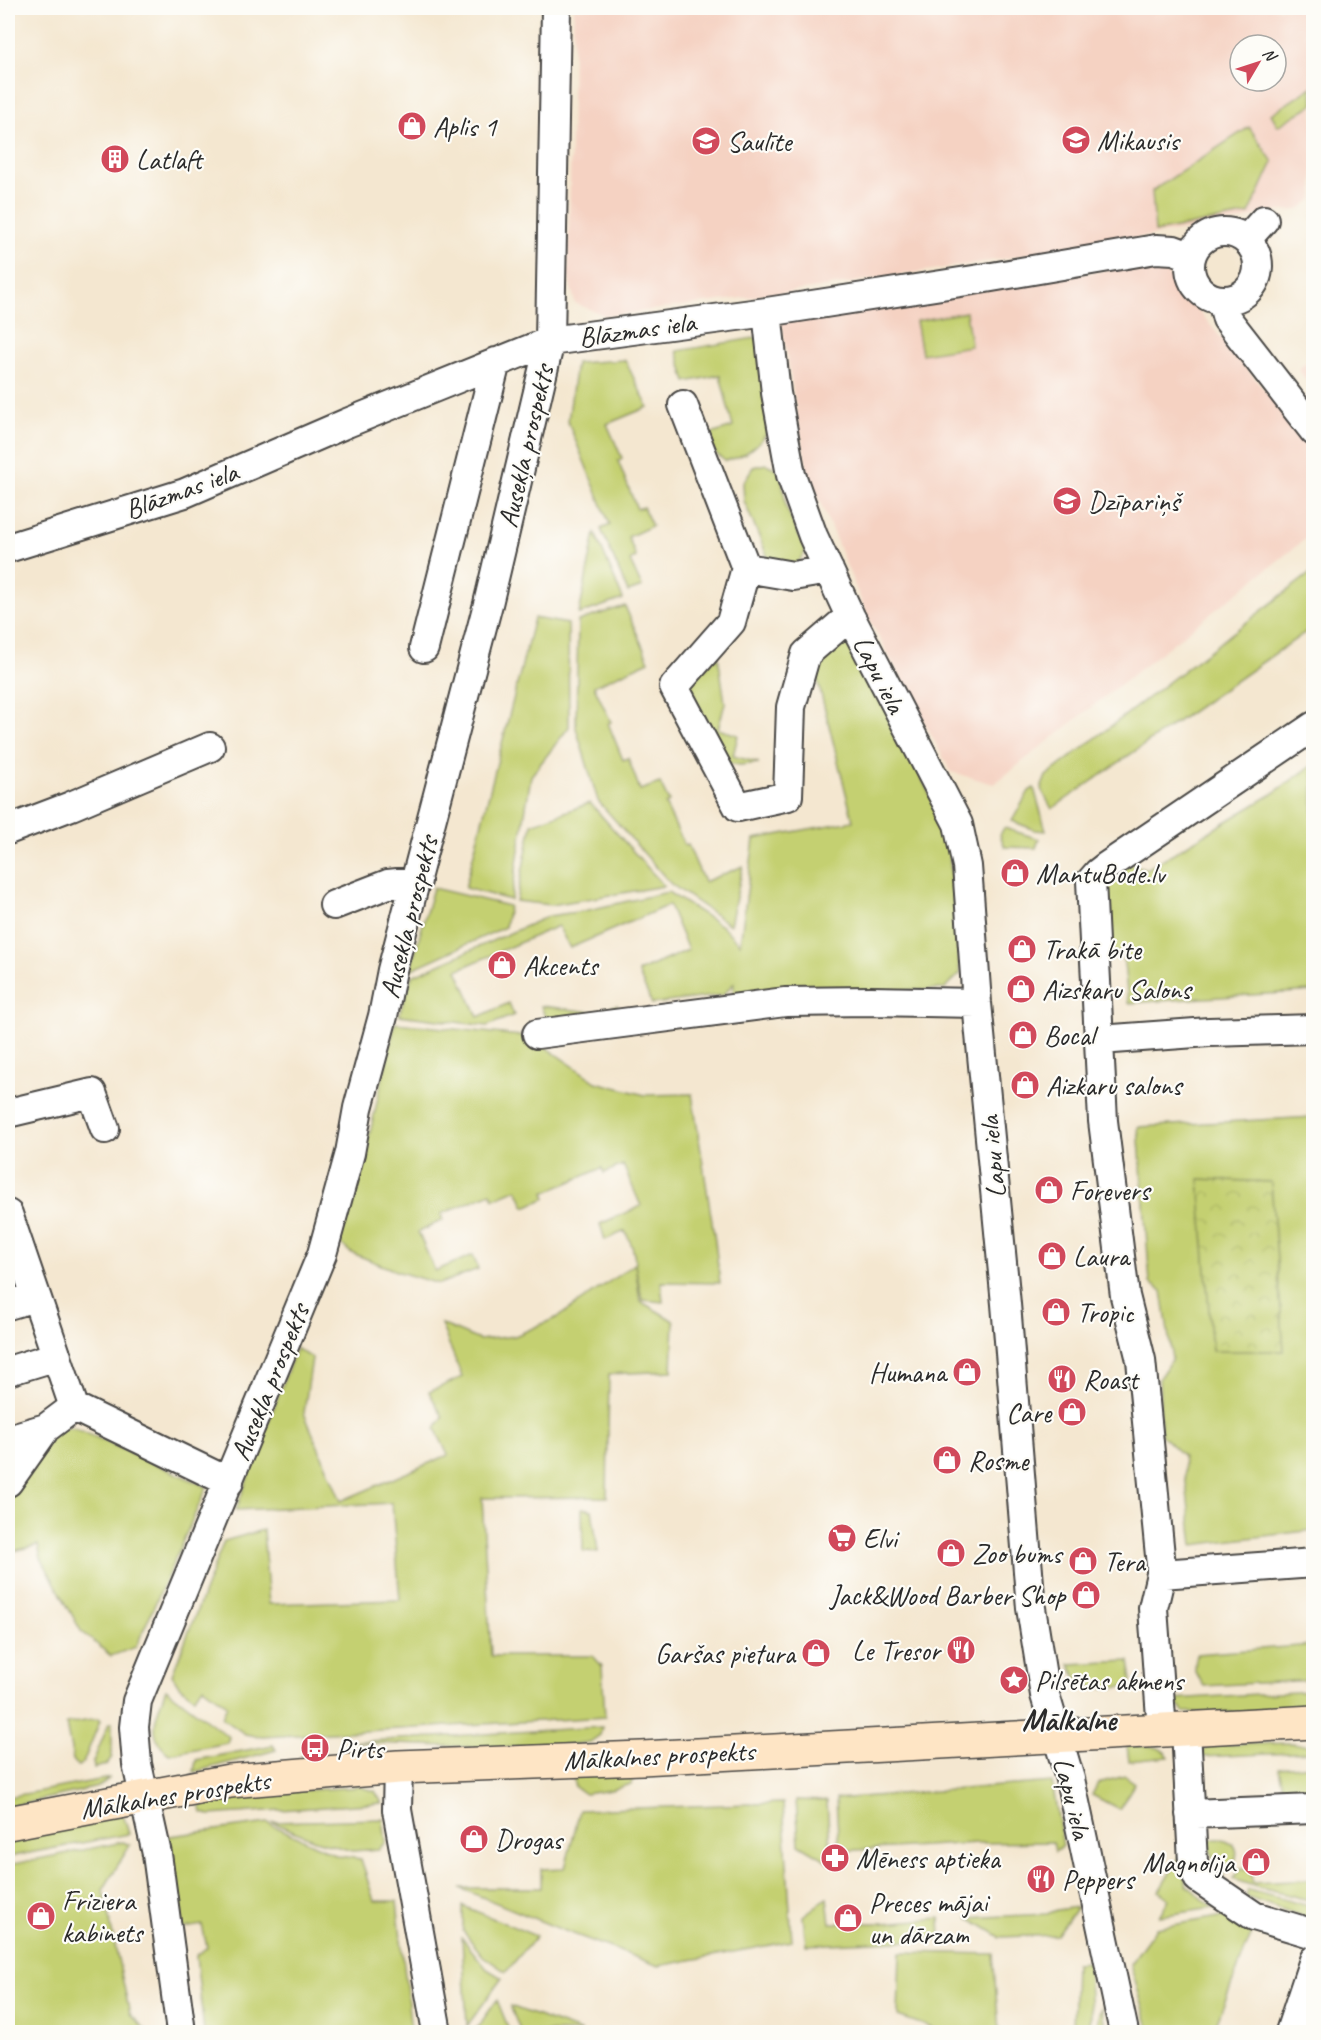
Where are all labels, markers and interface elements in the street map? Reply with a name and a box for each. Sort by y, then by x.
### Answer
north arrow [1228,33,1288,93]
text: N [1258,44,1282,67]
place label: Aplis 1 [433,109,498,144]
shop icon: Aplis 1 [396,110,428,142]
place label: Mikausis [1097,123,1181,158]
place label: Saulīte [727,124,793,159]
school or university icon: Mikausis [1060,124,1092,156]
school or university icon: Saulīte [690,125,722,157]
place label: Latlaft [136,142,204,177]
building icon: Latlaft [99,143,131,175]
street label: Blāzmas iela [576,304,699,355]
street label: Ausekļa prospekts [490,359,562,531]
street label: Blāzmas iela [120,453,244,527]
place label: Dzīpariņš [1088,484,1184,519]
school or university icon: Dzīpariņš [1051,485,1083,517]
street label: Lapu iela [845,630,915,720]
street label: Ausekļa prospekts [371,830,446,1002]
place label: MantuBode.lv [1036,856,1167,891]
shop icon: MantuBode.lv [999,857,1031,889]
place label: Trakā bite [1043,932,1143,967]
shop icon: Trakā bite [1006,933,1038,965]
place label: Akcents [523,948,600,983]
shop icon: Akcents [486,949,518,981]
place label: Aizskaru Salons [1042,972,1193,1007]
shop icon: Aizskaru Salons [1005,973,1037,1005]
place label: Bocal [1044,1018,1100,1053]
shop icon: Bocal [1007,1019,1039,1051]
place label: Aizkaru salons [1046,1068,1184,1103]
shop icon: Aizkaru salons [1009,1069,1041,1101]
street label: Lapu iela [971,1113,1014,1199]
place label: Forevers [1070,1173,1152,1208]
shop icon: Forevers [1033,1174,1065,1206]
place label: Laura [1073,1239,1132,1274]
shop icon: Laura [1036,1240,1068,1272]
place label: Tropic [1077,1295,1135,1330]
shop icon: Tropic [1040,1296,1072,1328]
street label: Ausekļa prospekts [222,1297,318,1466]
place label: Humana [869,1355,949,1390]
shop icon: Humana [951,1356,983,1388]
place label: Roast [1083,1362,1140,1397]
restaurant icon: Roast [1046,1363,1078,1395]
place label: Care [1006,1395,1053,1430]
shop icon: Care [1056,1396,1088,1428]
place label: Rosme [968,1443,1030,1478]
shop icon: Rosme [931,1444,963,1476]
place label: Elvi [863,1521,901,1556]
supermarket icon: Elvi [826,1522,858,1554]
place label: Zoo bums [972,1536,1064,1571]
shop icon: Zoo bums [935,1537,967,1569]
place label: Tera [1104,1544,1146,1579]
shop icon: Tera [1067,1545,1099,1577]
place label: Jack&Wood Barber Shop [828,1578,1067,1613]
shop icon: Jack&Wood Barber Shop [1070,1579,1102,1611]
place label: Le Tresor [852,1633,942,1668]
restaurant icon: Le Tresor [945,1634,977,1666]
place label: Garšas pietura [655,1636,797,1671]
shop icon: Garšas pietura [800,1637,832,1669]
place label: Pilsētas akmens [1035,1663,1186,1698]
place icon: Pilsētas akmens [998,1664,1030,1696]
district label: Mālkalne [1022,1701,1118,1739]
place label: Pirts [336,1731,386,1766]
bus stop icon: Pirts [299,1732,331,1764]
street label: Mālkalnes prospekts [563,1733,758,1778]
street label: Lapu iela [1046,1754,1100,1844]
street label: Mālkalnes prospekts [78,1762,275,1827]
place label: Drogas [495,1822,565,1857]
shop icon: Drogas [458,1823,490,1855]
place label: Mēness aptieka [856,1841,1001,1876]
pharmacy icon: Mēness aptieka [819,1842,851,1874]
place label: Magnolija [1142,1845,1237,1880]
shop icon: Magnolija [1240,1846,1272,1878]
place label: Peppers [1062,1862,1136,1897]
restaurant icon: Peppers [1025,1863,1057,1895]
place label: Friziera kabinets [62,1883,145,1950]
place label: Preces mājai un dārzam [869,1885,991,1952]
shop icon: Friziera kabinets [25,1900,57,1932]
shop icon: Preces mājai un dārzam [832,1902,864,1934]

